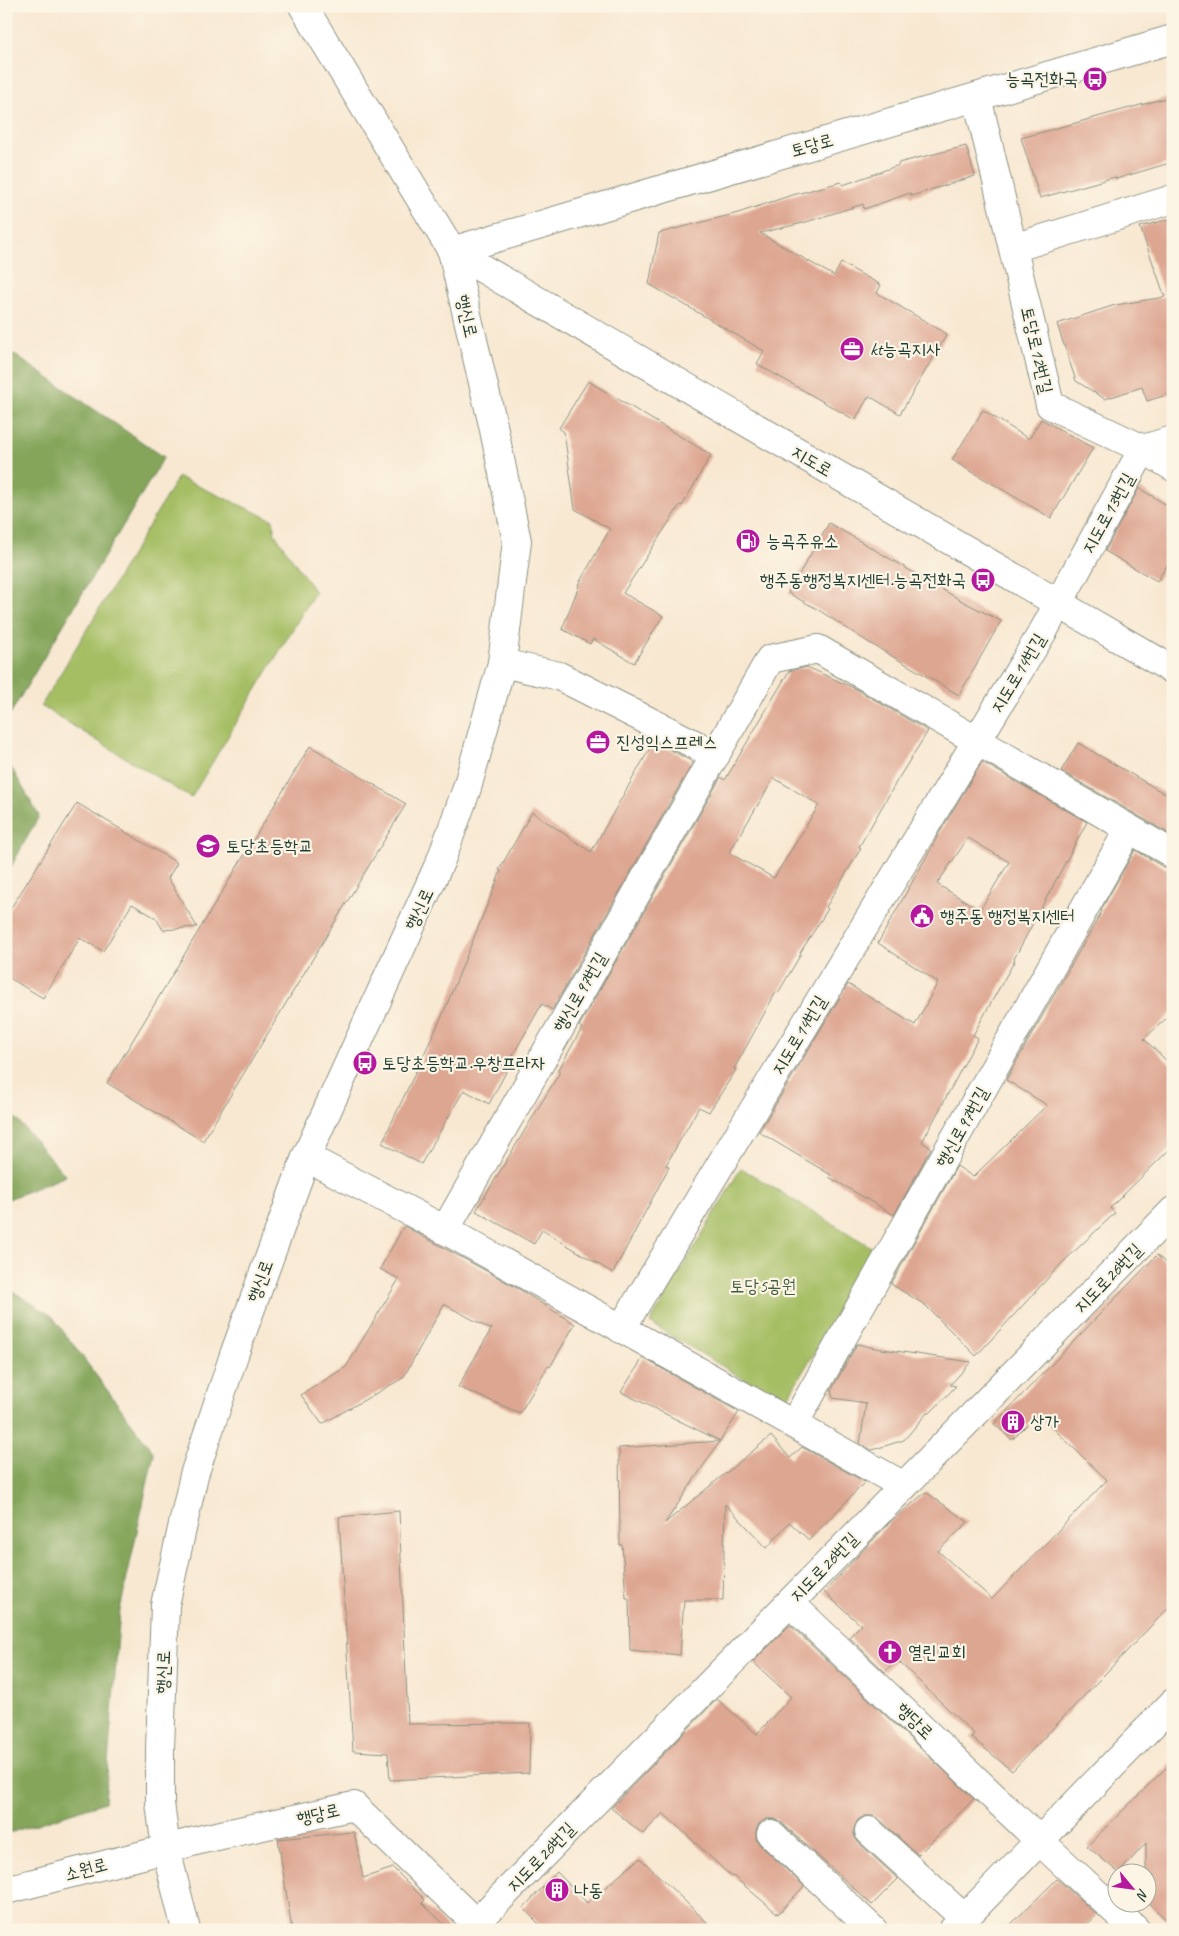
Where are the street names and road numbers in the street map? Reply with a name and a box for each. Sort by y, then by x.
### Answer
street label: 토당로 [788,128,836,162]
street label: 행신로 [451,292,483,340]
street label: 토당로12번길 [1016,304,1058,396]
street label: 지도로 [788,441,836,481]
street label: 지도로13번길 [1077,468,1139,557]
street label: 지도로14번길 [986,629,1051,717]
street label: 행신로 [400,885,438,933]
street label: 행신로97번길 [548,948,612,1036]
street label: 지도로14번길 [767,991,832,1079]
street label: 행신로97번길 [931,1082,993,1171]
street label: 지도로26번길 [1069,1238,1147,1318]
street label: 행신로 [242,1257,278,1305]
street label: 지도로26번길 [785,1527,863,1607]
street label: 행신로 [151,1650,175,1694]
street label: 행당로 [892,1698,938,1744]
street label: 행당로 [294,1798,342,1830]
street label: 지도로26번길 [502,1817,580,1897]
street label: 소원로 [62,1853,110,1885]

